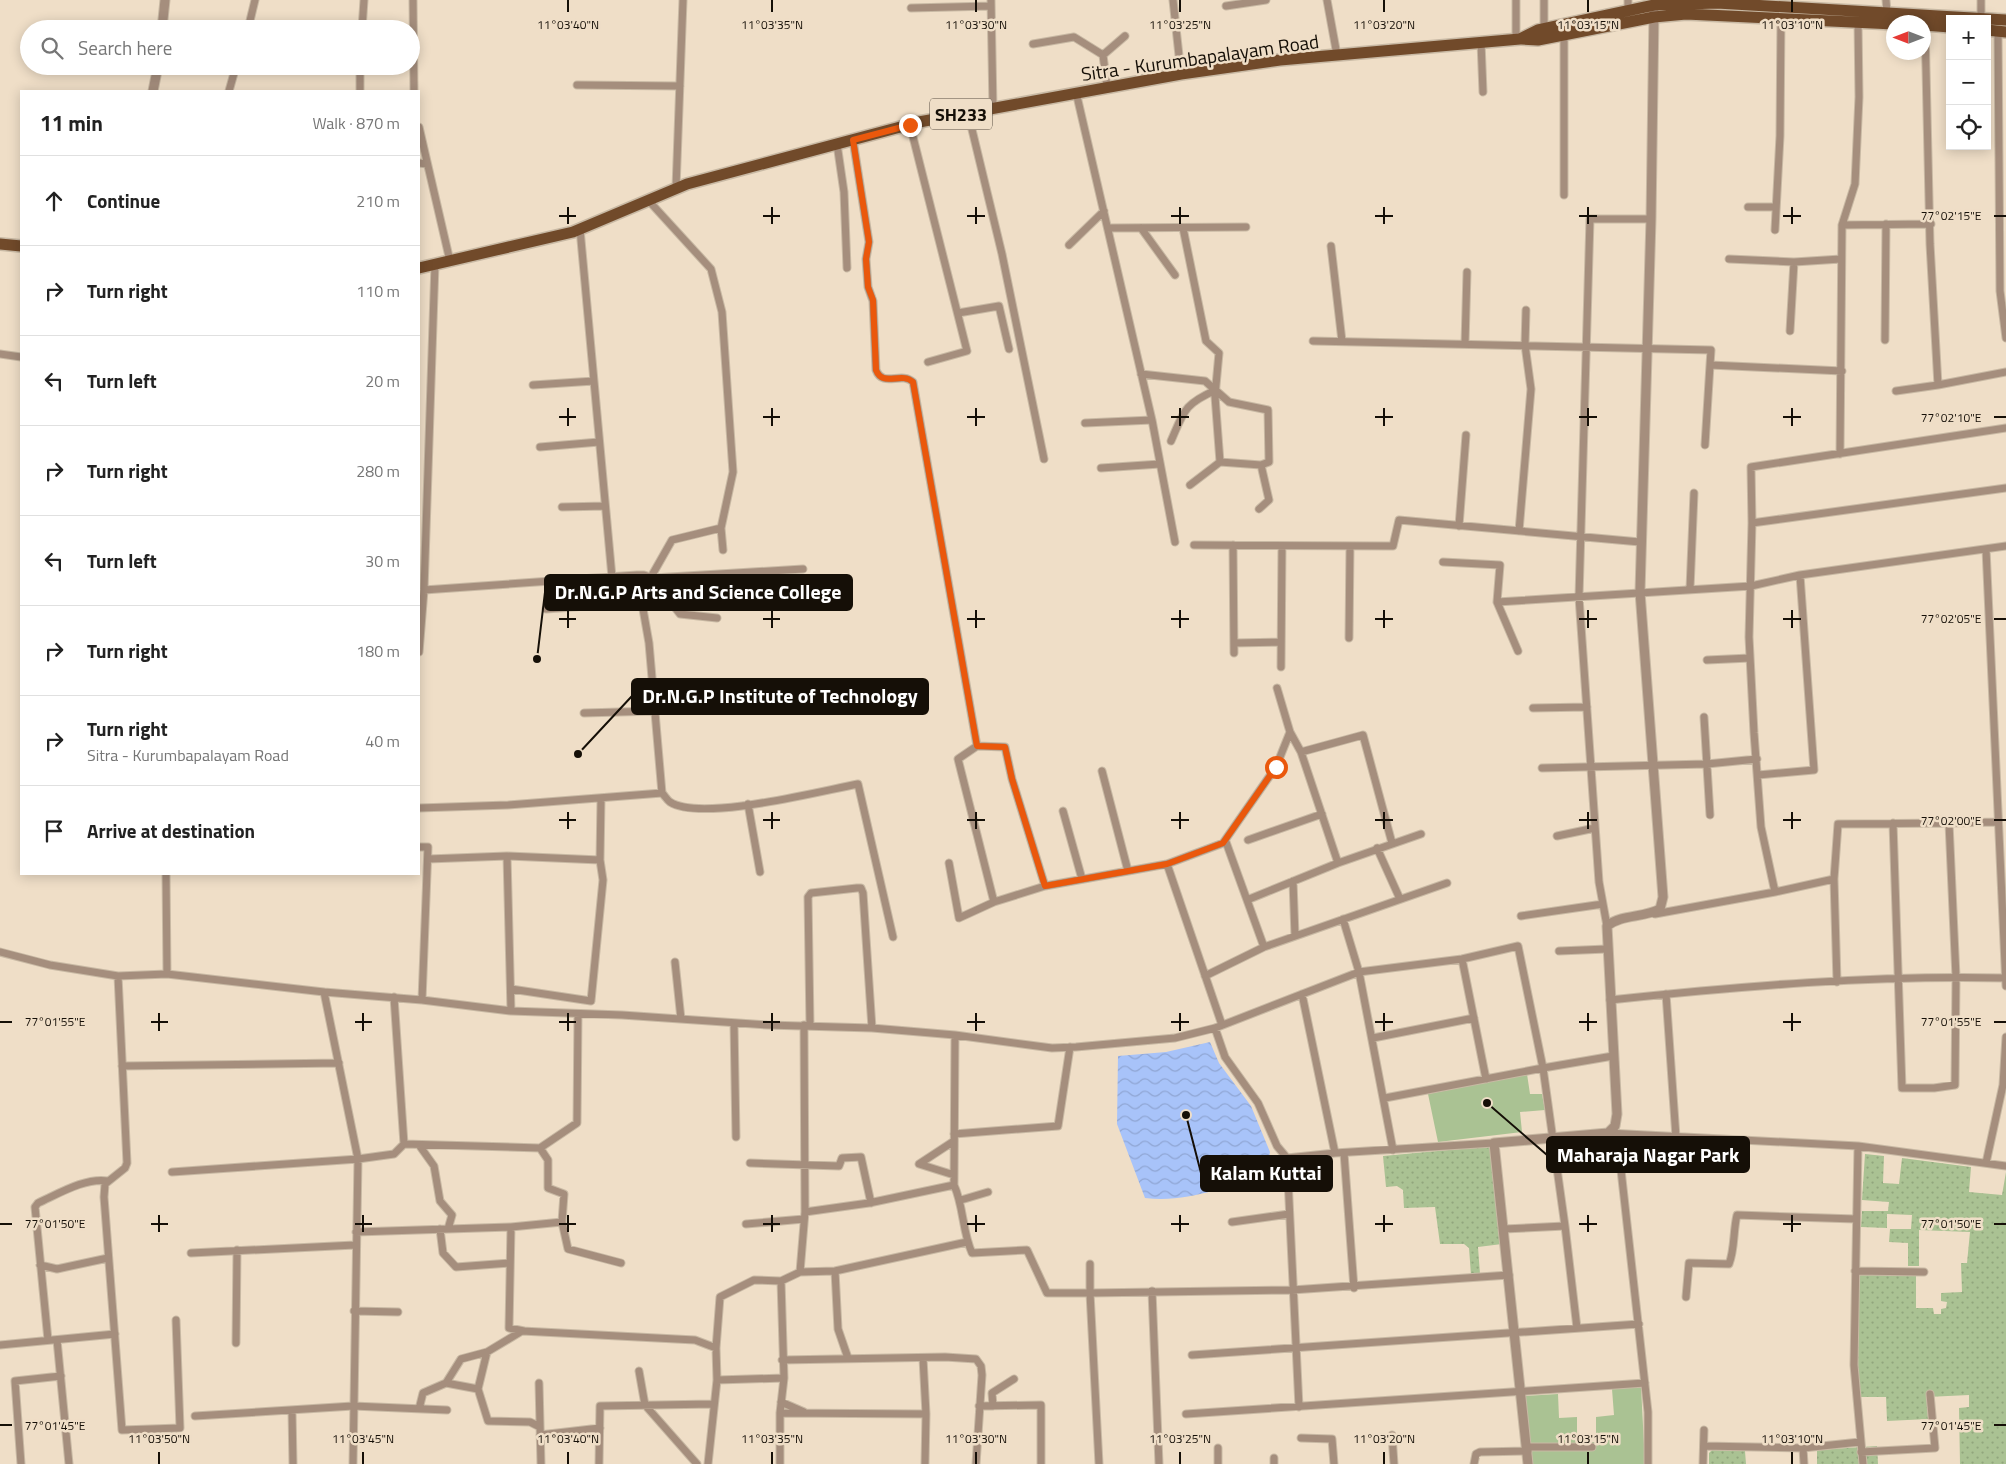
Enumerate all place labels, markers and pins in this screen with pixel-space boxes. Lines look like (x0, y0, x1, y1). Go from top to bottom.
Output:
callout: Dr.N.G.P Arts and Science College (545, 575, 852, 610)
callout: Dr.N.G.P Institute of Technology (632, 679, 928, 714)
callout: Maharaja Nagar Park (1547, 1137, 1749, 1172)
callout: Kalam Kuttai (1201, 1156, 1332, 1191)

